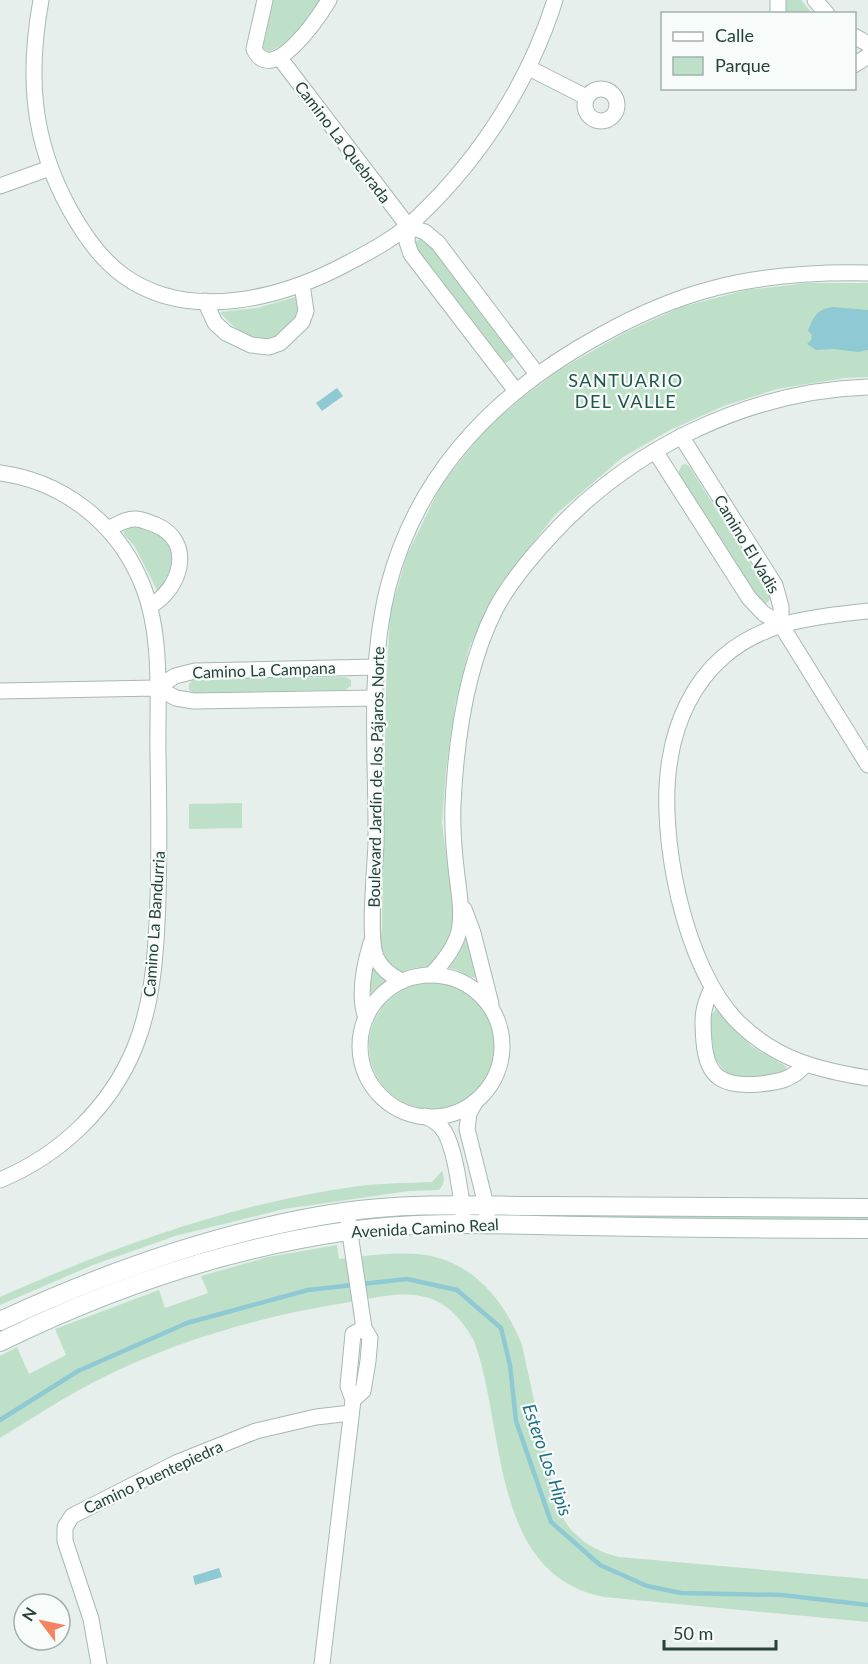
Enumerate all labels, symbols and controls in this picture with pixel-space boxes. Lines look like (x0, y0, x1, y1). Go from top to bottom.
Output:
legend (661, 12, 856, 90)
text: Calle (715, 24, 754, 46)
text: Parque (715, 54, 770, 76)
street label: Camino La Quebrada (291, 77, 395, 206)
district label: SANTUARIO DEL VALLE (568, 369, 684, 412)
street label: Camino El Vadis (711, 491, 784, 596)
street label: Boulevard Jardín de los Pájaros Norte (364, 646, 387, 908)
street label: Camino La Campana (192, 658, 336, 682)
street label: Camino La Bandurria (139, 850, 168, 998)
street label: Avenida Camino Real (351, 1214, 499, 1241)
water label: Estero Los Hipis (518, 1401, 577, 1519)
street label: Camino Puentepiedra (80, 1436, 225, 1517)
north arrow (12, 1592, 72, 1652)
text: N (18, 1604, 40, 1624)
scale bar (664, 1613, 776, 1651)
text: 50 m (673, 1622, 713, 1644)

